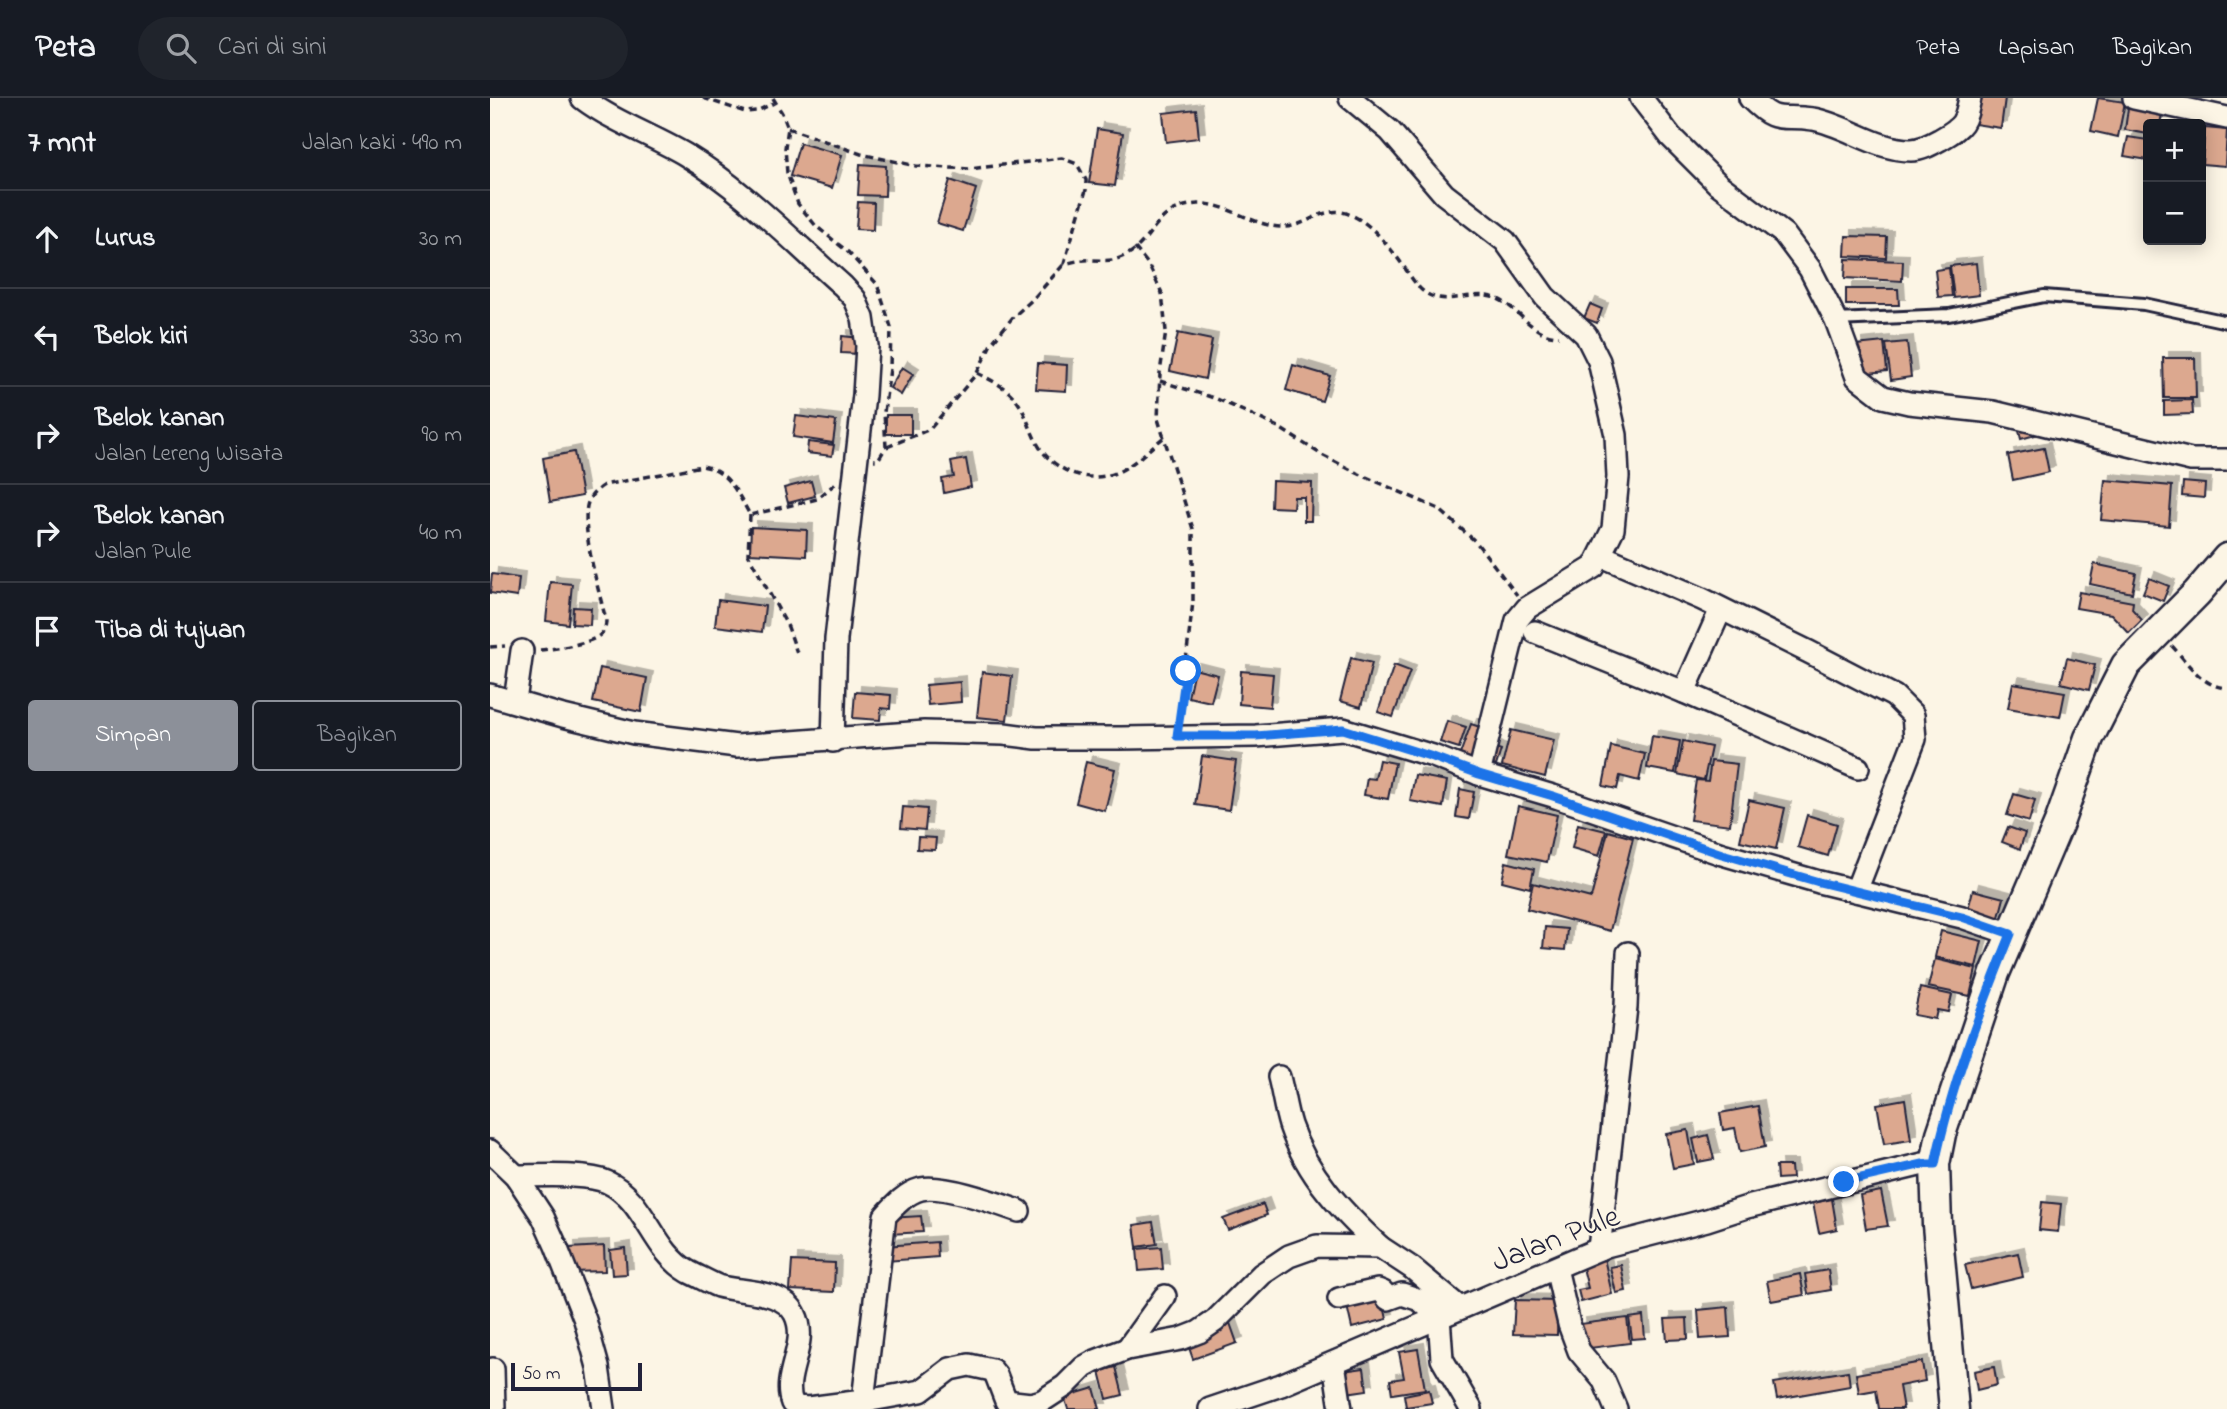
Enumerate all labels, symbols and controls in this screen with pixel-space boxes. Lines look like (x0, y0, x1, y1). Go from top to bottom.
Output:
search box (138, 17, 628, 80)
text: Peta (35, 24, 96, 72)
icon: search (162, 29, 200, 67)
text: Cari di sini (218, 29, 327, 67)
text: Peta (1916, 31, 1960, 66)
text: Lapisan (1998, 31, 2074, 66)
text: Bagikan (2112, 31, 2192, 66)
map controls (2143, 119, 2206, 245)
button: + (2143, 119, 2206, 182)
text: 7 mnt (28, 122, 96, 166)
text: Jalan kaki · 490 m (302, 127, 462, 160)
button: − (2143, 182, 2206, 245)
icon: ahead (28, 220, 66, 258)
text: Lurus (95, 220, 156, 258)
text: 30 m (419, 223, 462, 256)
icon: left (28, 318, 66, 356)
text: Belok kiri (95, 318, 188, 356)
text: 330 m (409, 321, 462, 354)
text: Belok kanan (95, 400, 224, 438)
icon: right (28, 416, 66, 454)
text: 90 m (422, 419, 462, 452)
text: Jalan Lereng Wisata (95, 438, 283, 471)
text: Belok kanan (95, 498, 224, 536)
icon: right (28, 514, 66, 552)
text: 40 m (419, 517, 462, 550)
text: Jalan Pule (95, 536, 191, 569)
icon: arrive (28, 612, 66, 650)
text: Tiba di tujuan (95, 612, 245, 650)
route start (1170, 655, 1201, 686)
button: Simpan (28, 700, 238, 771)
button: Bagikan (252, 700, 462, 771)
route end (1828, 1166, 1859, 1197)
street label: Jalan Pule (1485, 1194, 1628, 1286)
scale bar (511, 1360, 642, 1392)
text: 50 m (522, 1361, 561, 1388)

